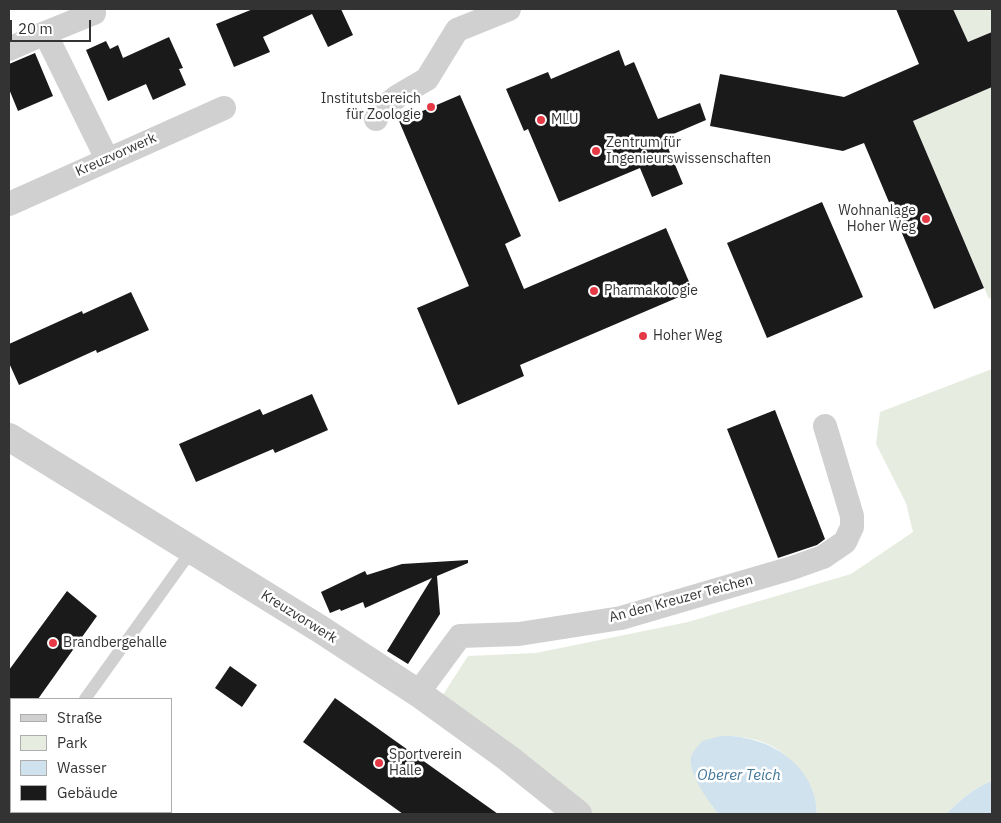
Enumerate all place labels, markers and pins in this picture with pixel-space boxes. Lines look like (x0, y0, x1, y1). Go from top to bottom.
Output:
place label: Institutsbereich für Zoologie (321, 91, 421, 124)
marker: Institutsbereich für Zoologie (425, 101, 437, 113)
place label: MLU (551, 112, 578, 128)
marker: MLU (535, 114, 547, 126)
place label: Zentrum für Ingenieurswissenschaften (606, 135, 771, 168)
marker: Zentrum für Ingenieurswissenschaften (590, 145, 602, 157)
place label: Wohnanlage Hoher Weg (838, 203, 916, 236)
marker: Wohnanlage Hoher Weg (920, 213, 932, 225)
place label: Pharmakologie (604, 283, 698, 299)
marker: Pharmakologie (588, 285, 600, 297)
place label: Hoher Weg (653, 328, 722, 344)
marker: Hoher Weg (637, 330, 649, 342)
place label: Brandbergehalle (63, 635, 167, 651)
marker: Brandbergehalle (47, 637, 59, 649)
place label: Sportverein Halle (389, 747, 462, 780)
marker: Sportverein Halle (373, 757, 385, 769)

